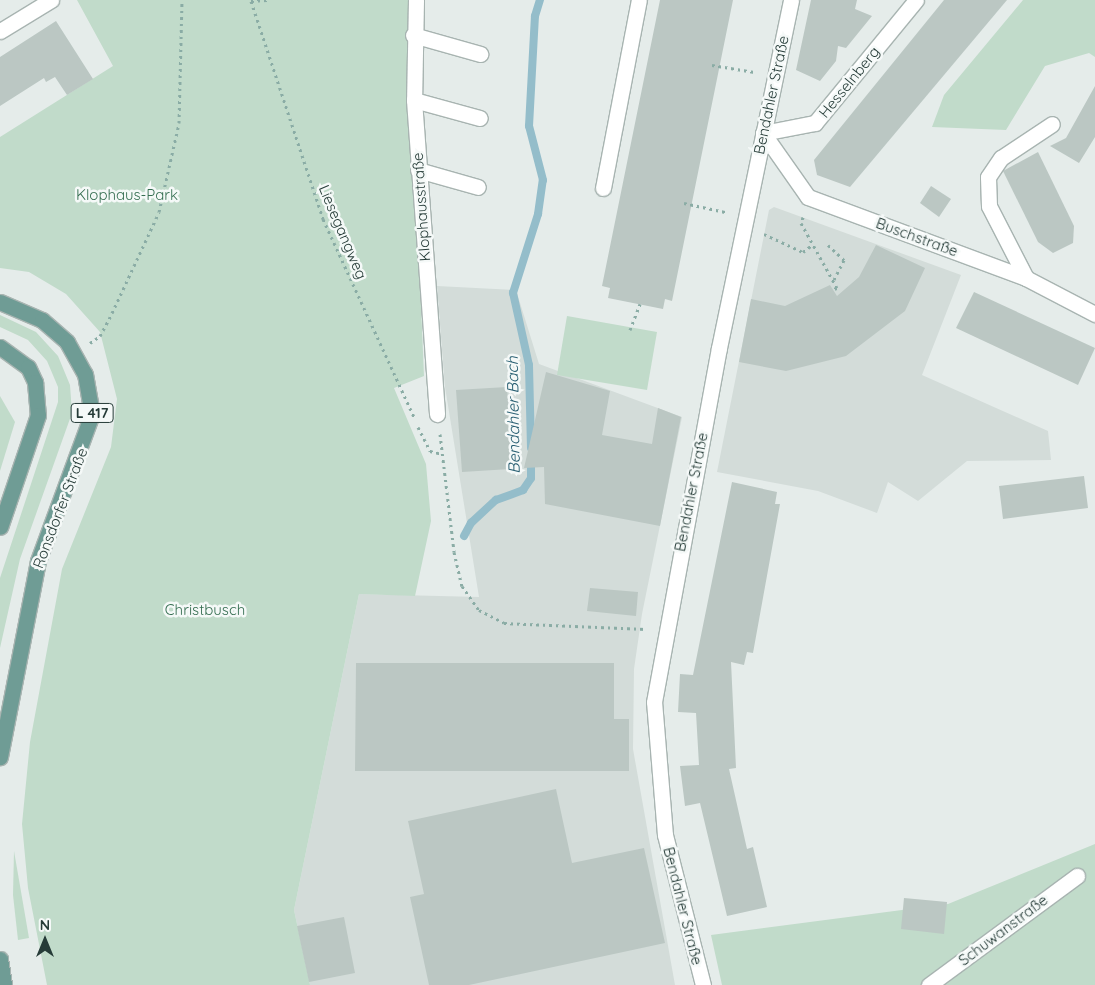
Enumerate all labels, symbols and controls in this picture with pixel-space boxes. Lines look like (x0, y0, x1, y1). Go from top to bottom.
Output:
street label: Bendahler Straße (750, 34, 792, 156)
street label: Hesselnberg (815, 43, 883, 121)
street label: Klophausstraße (408, 152, 434, 262)
street label: Liesegangweg (315, 182, 371, 282)
park label: Klophaus-Park (76, 186, 178, 204)
street label: Buschstraße (874, 214, 960, 260)
water label: Bendahler Bach (502, 356, 524, 474)
road number: L 417 (70, 402, 114, 424)
street label: Bendahler Straße (671, 431, 711, 553)
street label: Ronsdorfer Straße (29, 445, 91, 571)
park label: Christbusch (165, 601, 245, 619)
street label: Bendahler Straße (660, 845, 706, 967)
street label: Schuwanstraße (955, 891, 1051, 969)
north arrow (20, 915, 70, 965)
text: N (40, 916, 50, 934)

